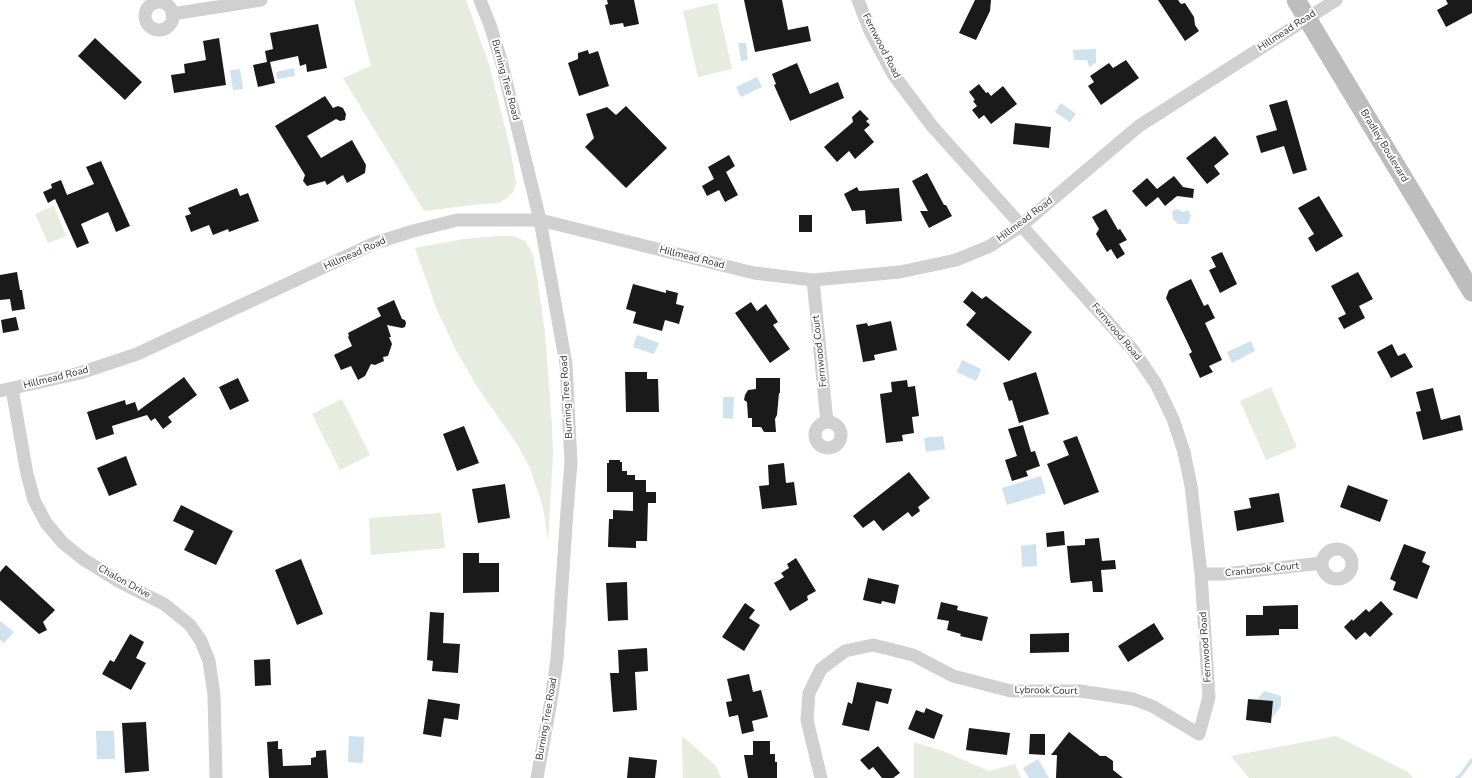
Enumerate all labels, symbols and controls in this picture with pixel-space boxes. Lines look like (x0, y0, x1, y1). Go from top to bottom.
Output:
street label: Hillmead Road (1256, 8, 1318, 54)
street label: Fernwood Road (860, 12, 902, 80)
street label: Burning Tree Road (488, 38, 522, 122)
street label: Bradley Boulevard (1357, 107, 1411, 185)
street label: Hillmead Road (995, 195, 1055, 245)
street label: Hillmead Road (322, 235, 388, 273)
street label: Hillmead Road (658, 244, 726, 272)
street label: Fernwood Road (1089, 301, 1143, 363)
street label: Fernwood Court (810, 314, 830, 388)
street label: Burning Tree Road (558, 355, 576, 439)
street label: Hillmead Road (22, 364, 90, 392)
street label: Cranbrook Court (1224, 560, 1300, 580)
street label: Chalon Drive (96, 563, 152, 601)
street label: Fernwood Road (1198, 611, 1214, 683)
street label: Burning Tree Road (534, 677, 560, 761)
street label: Lybrook Court (1014, 684, 1078, 698)

